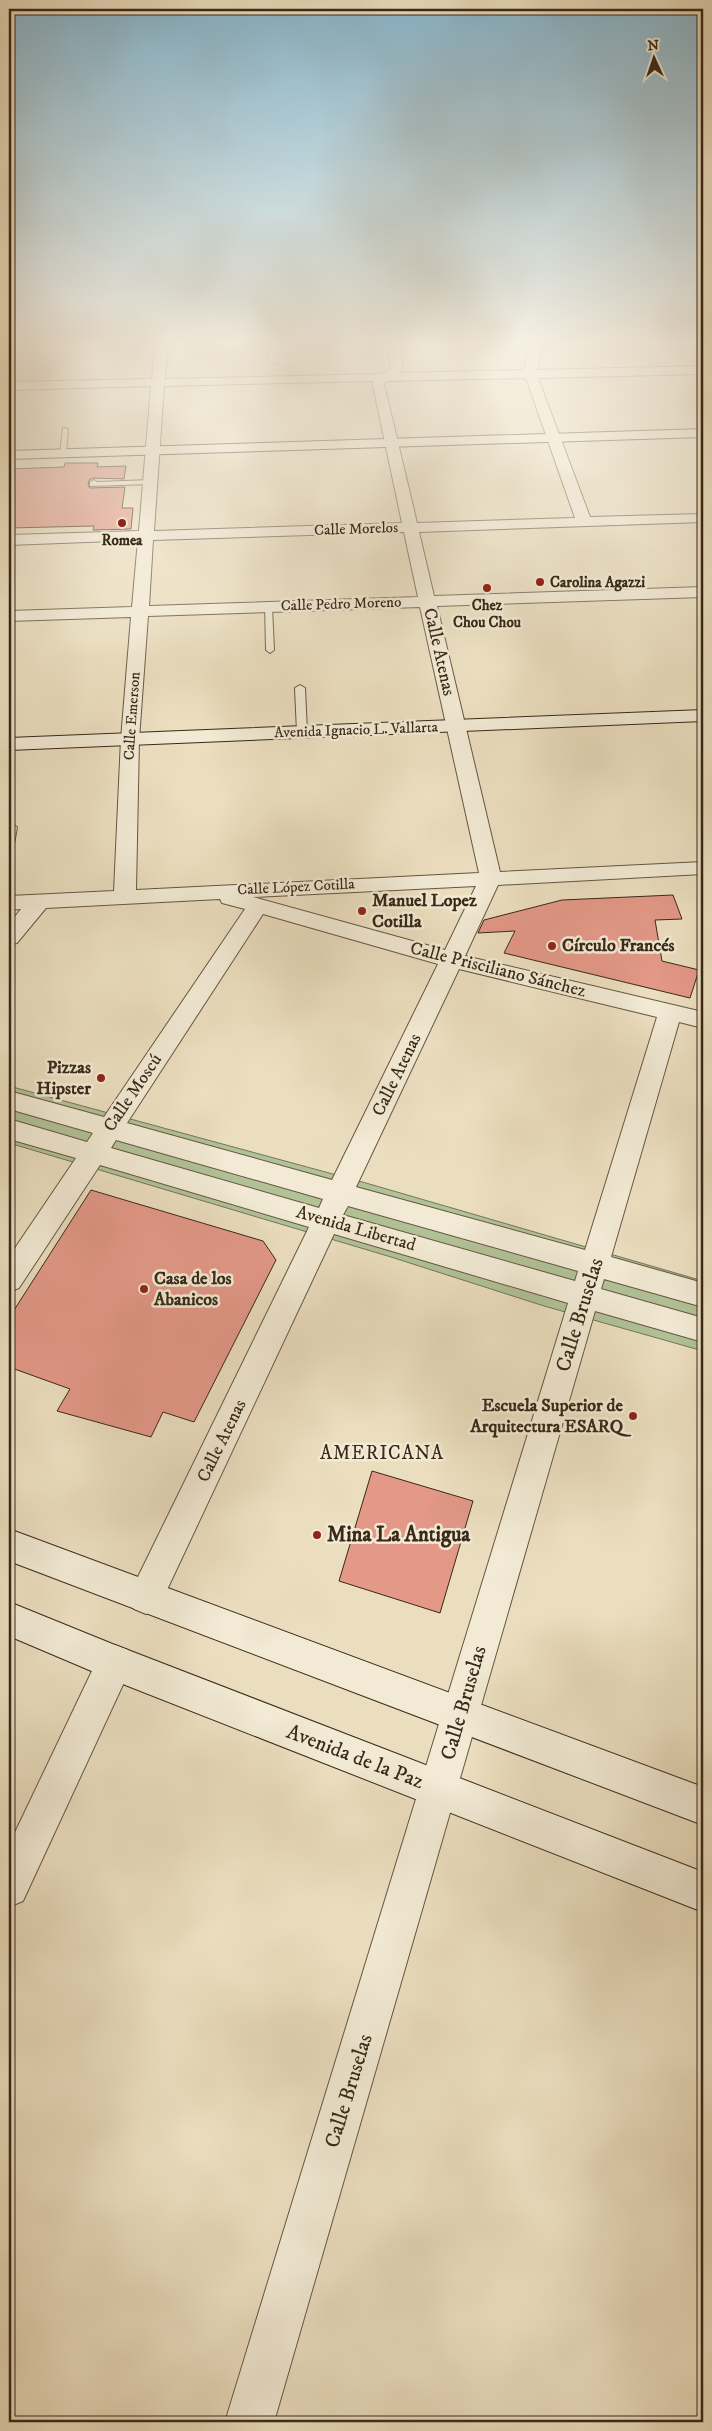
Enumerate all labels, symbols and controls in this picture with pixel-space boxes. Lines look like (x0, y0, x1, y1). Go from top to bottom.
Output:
north arrow (630, 32, 680, 82)
text: N (647, 37, 660, 55)
marker: Romea (116, 517, 128, 529)
street label: Calle Morelos (314, 518, 398, 540)
place label: Romea (101, 531, 143, 550)
place label: Carolina Agazzi (550, 573, 645, 592)
marker: Carolina Agazzi (534, 576, 546, 588)
marker: Chez Chou Chou (481, 582, 493, 594)
street label: Calle Pedro Moreno (280, 592, 402, 616)
place label: Chez Chou Chou (453, 596, 522, 632)
street label: Calle Atenas (418, 606, 460, 698)
street label: Calle Emerson (119, 671, 145, 761)
street label: Avenida Ignacio L. Vallarta (274, 718, 439, 742)
street label: Calle López Cotilla (237, 874, 356, 900)
place label: Manuel Lopez Cotilla (372, 890, 477, 933)
marker: Manuel Lopez Cotilla (356, 905, 368, 917)
place label: Círculo Francés (562, 935, 675, 957)
street label: Calle Prisciliano Sánchez (408, 938, 588, 1003)
marker: Círculo Francés (546, 940, 558, 952)
street label: Calle Atenas (368, 1030, 426, 1120)
street label: Calle Moscú (99, 1050, 167, 1136)
place label: Pizzas Hipster (36, 1057, 91, 1100)
marker: Pizzas Hipster (95, 1072, 107, 1084)
street label: Avenida Libertad (294, 1201, 418, 1257)
street label: Calle Bruselas (550, 1255, 610, 1375)
place label: Casa de los Abanicos (153, 1268, 232, 1311)
marker: Casa de los Abanicos (138, 1283, 150, 1295)
place label: Escuela Superior de Arquitectura ESARQ (469, 1395, 632, 1438)
street label: Calle Atenas (193, 1396, 251, 1486)
marker: Escuela Superior de Arquitectura ESARQ (627, 1410, 639, 1422)
district label: AMERICANA (320, 1442, 444, 1465)
place label: Mina La Antigua (327, 1522, 471, 1548)
marker: Mina La Antigua (311, 1529, 323, 1541)
street label: Calle Bruselas (435, 1643, 493, 1763)
street label: Avenida de la Paz (283, 1719, 427, 1795)
street label: Calle Bruselas (319, 2031, 379, 2151)

